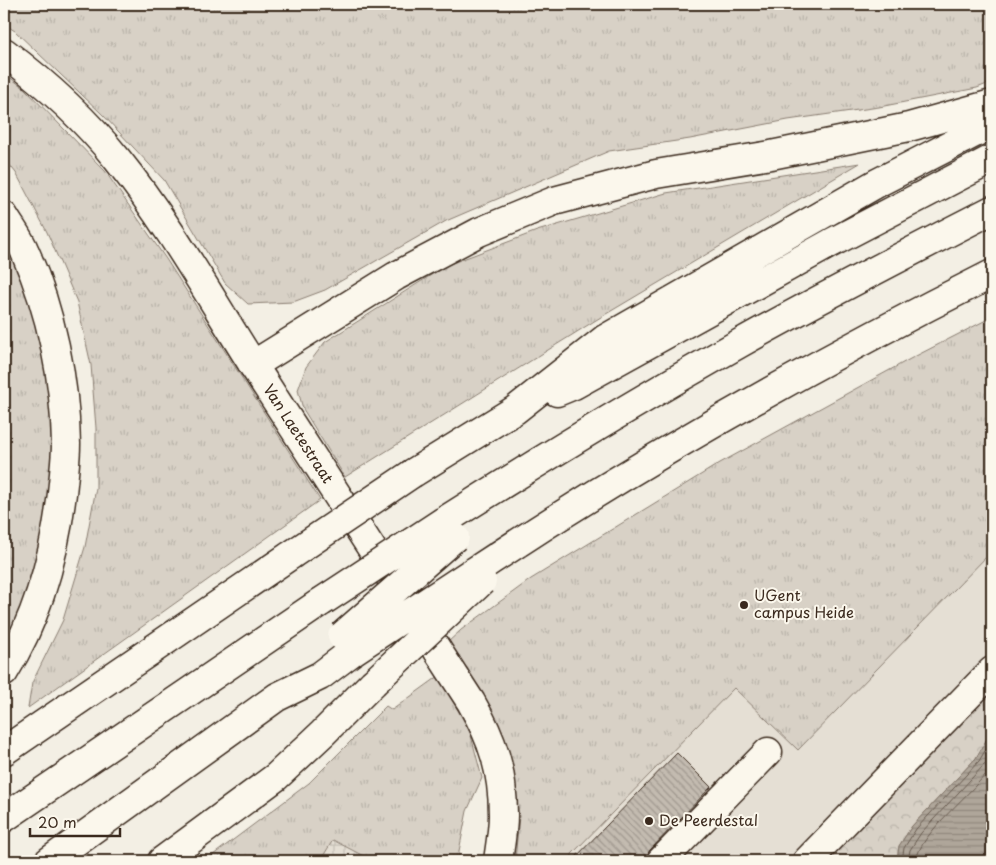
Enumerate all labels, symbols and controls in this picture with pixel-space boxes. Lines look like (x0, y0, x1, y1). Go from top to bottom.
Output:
street label: Van Laetestraat (258, 379, 340, 487)
place label: UGent campus Heide (754, 583, 854, 623)
marker: UGent campus Heide (738, 599, 750, 611)
scale bar (30, 805, 120, 837)
place label: De Peerdestal (659, 808, 758, 831)
text: 20 m (38, 810, 77, 833)
marker: De Peerdestal (643, 815, 655, 827)

